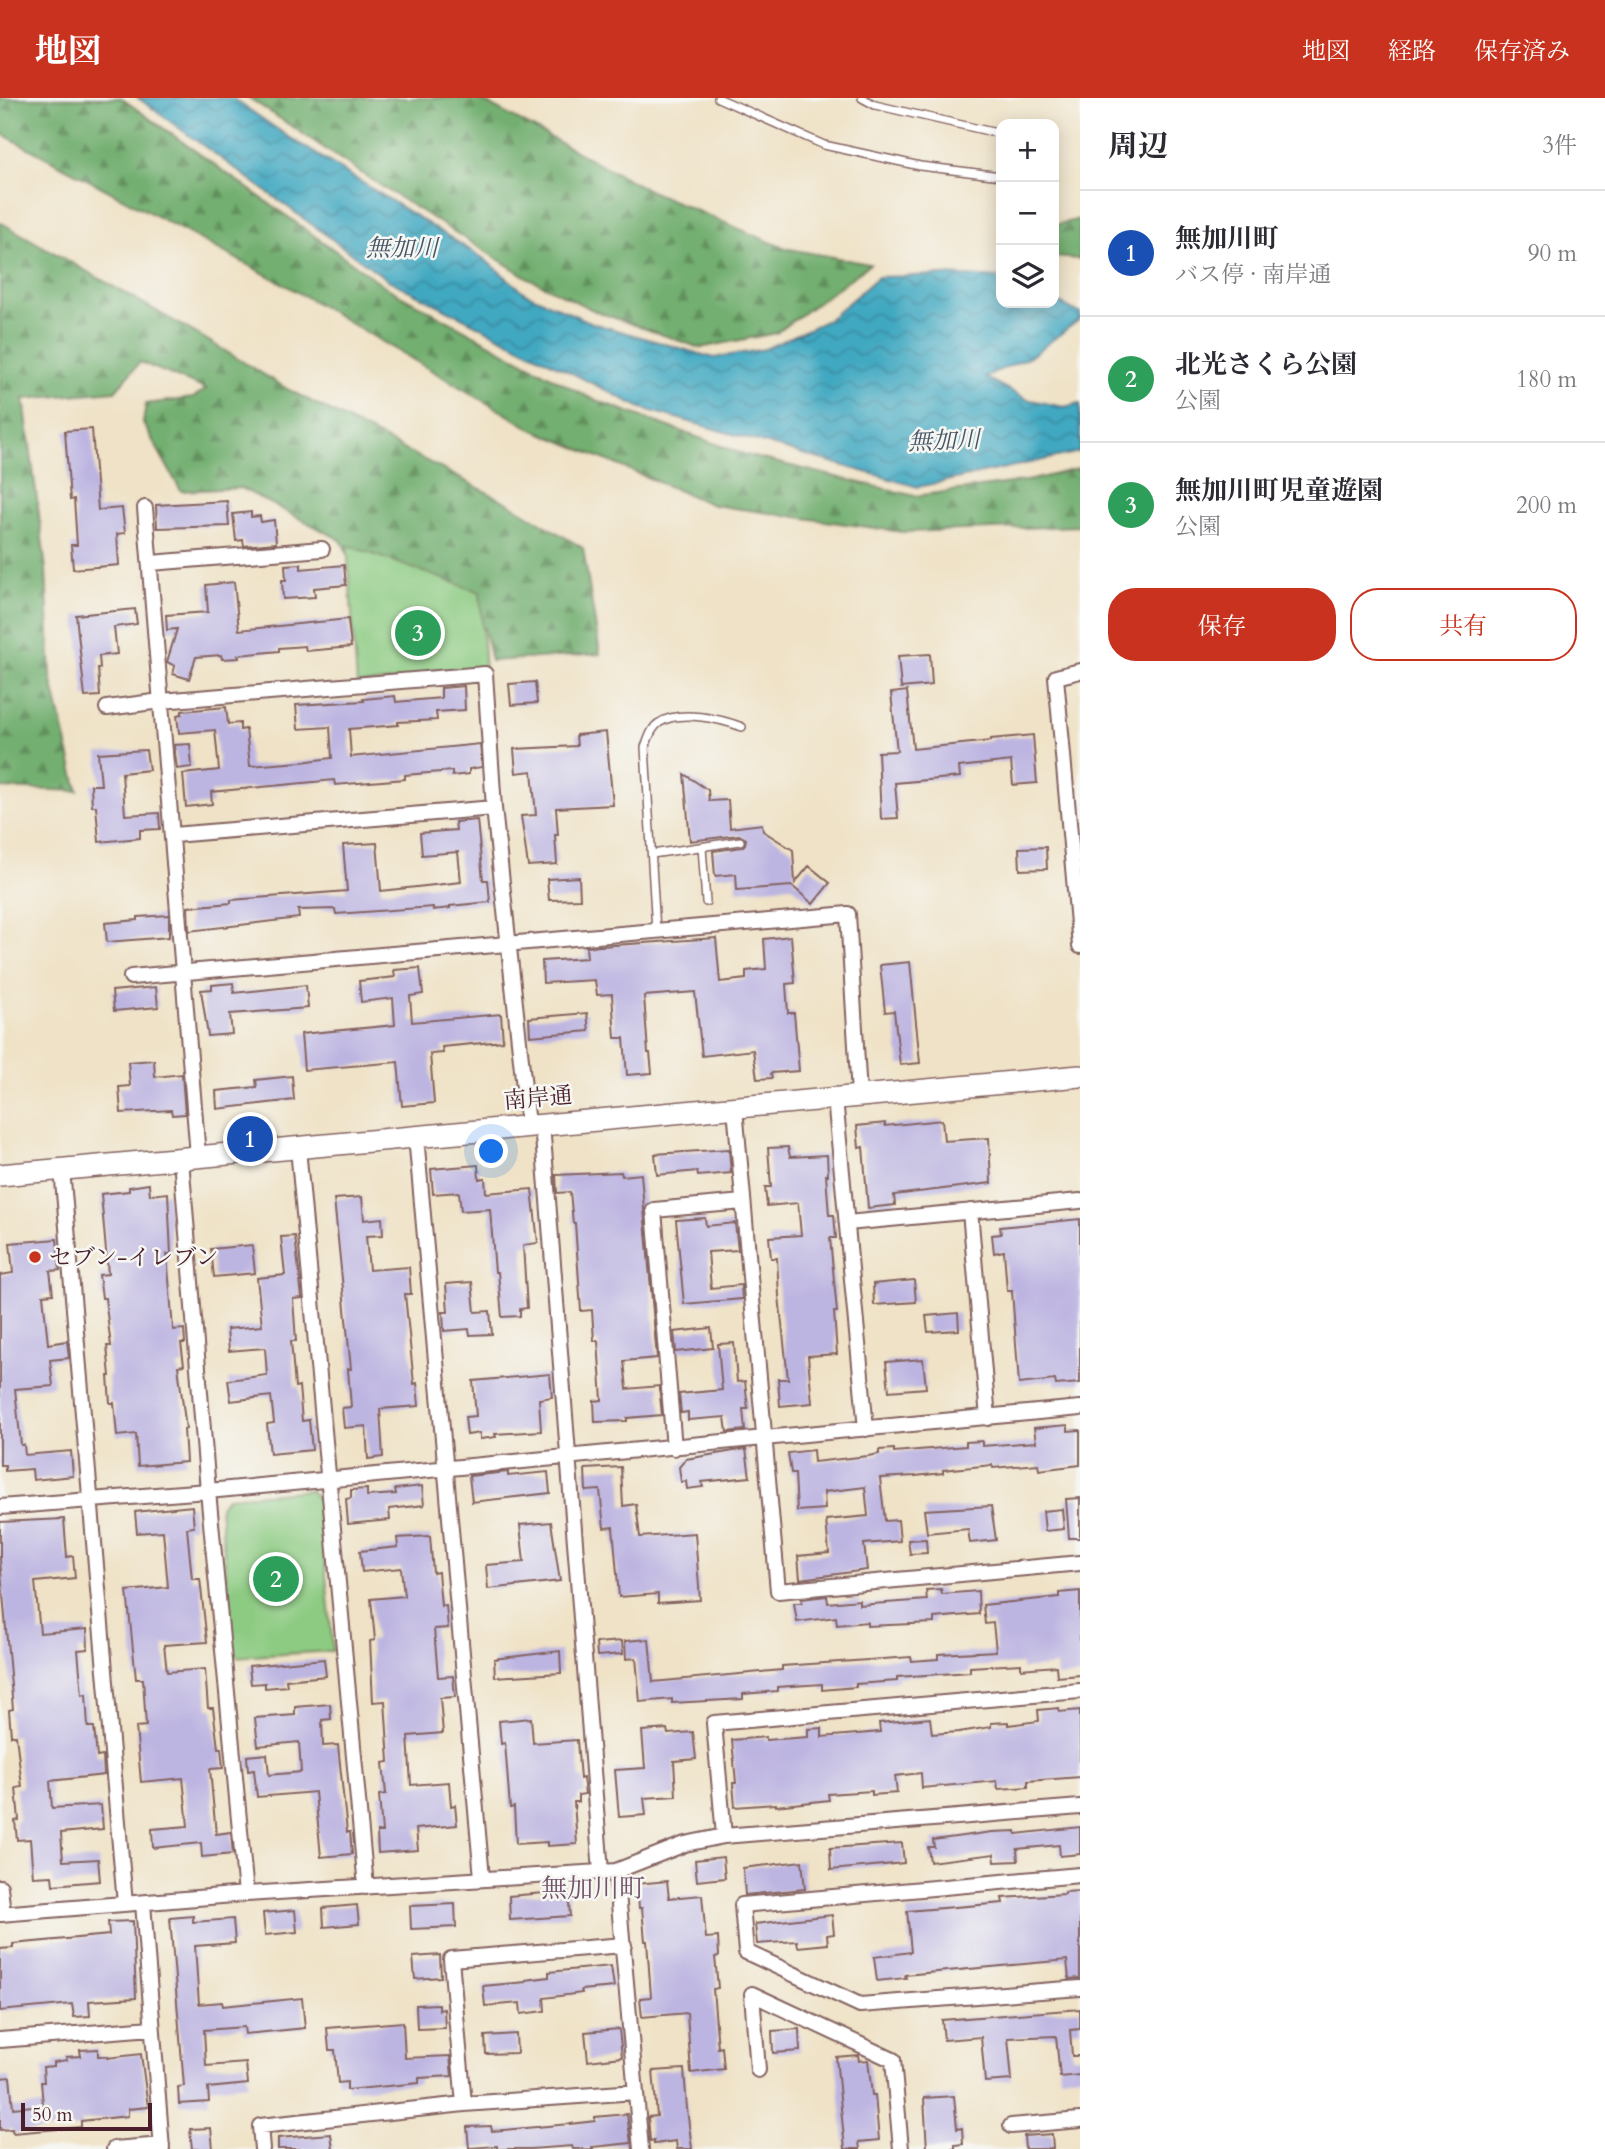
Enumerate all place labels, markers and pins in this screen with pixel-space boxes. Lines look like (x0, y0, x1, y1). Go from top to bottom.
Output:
pin: 3 (395, 607, 441, 659)
pin: 1 (227, 1113, 273, 1165)
place label: セブン-イレブン (49, 1242, 218, 1273)
marker: セブン-イレブン (27, 1249, 43, 1265)
pin: 2 (253, 1553, 299, 1605)

